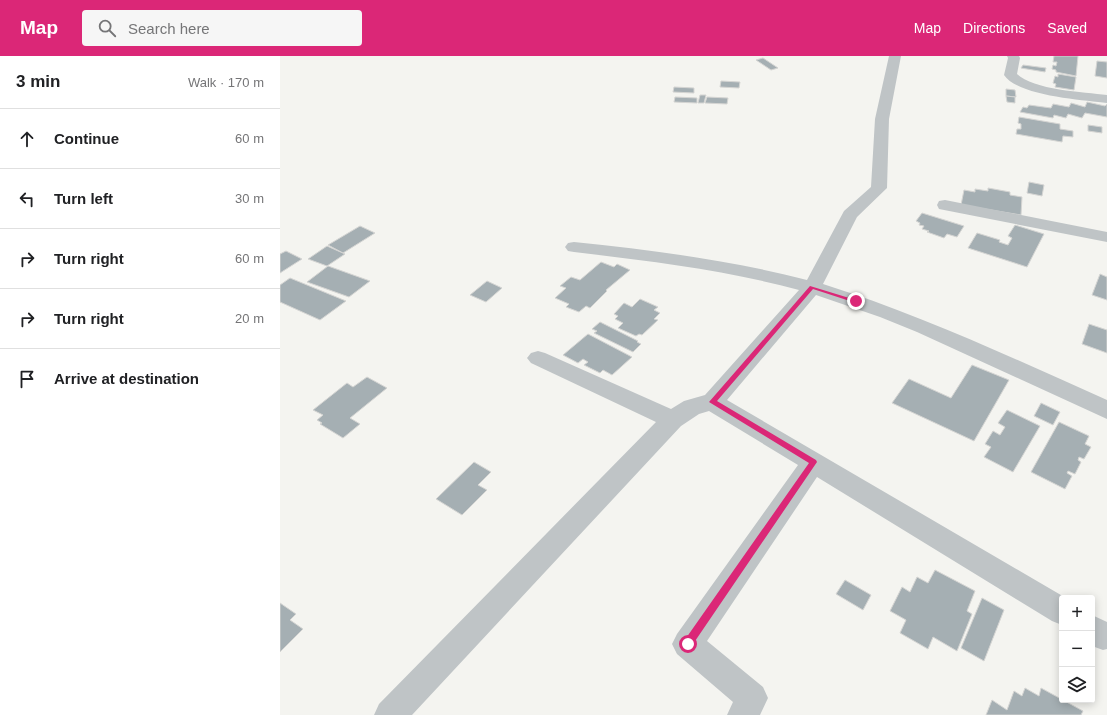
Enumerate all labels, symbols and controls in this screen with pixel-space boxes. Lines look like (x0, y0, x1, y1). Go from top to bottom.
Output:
search box (82, 10, 362, 46)
text: Map (20, 17, 58, 38)
icon: search (96, 17, 118, 39)
text: Search here (128, 20, 210, 37)
text: Map (914, 20, 941, 36)
text: Directions (963, 20, 1025, 36)
text: Saved (1047, 20, 1087, 36)
text: 3 min (16, 72, 60, 91)
text: Walk · 170 m (188, 75, 264, 90)
icon: ahead (16, 128, 38, 150)
text: Continue (54, 130, 119, 147)
text: 60 m (235, 131, 264, 146)
icon: left (16, 188, 38, 210)
text: Turn left (54, 190, 113, 207)
text: 30 m (235, 191, 264, 206)
icon: right (16, 248, 38, 270)
text: Turn right (54, 250, 124, 267)
text: 60 m (235, 251, 264, 266)
route end (847, 292, 865, 310)
icon: right (16, 308, 38, 330)
text: Turn right (54, 310, 124, 327)
text: 20 m (235, 311, 264, 326)
icon: arrive (16, 368, 38, 390)
text: Arrive at destination (54, 370, 199, 387)
map controls (1059, 595, 1095, 703)
button: + (1059, 595, 1095, 631)
button: − (1059, 631, 1095, 667)
route start (679, 635, 697, 653)
button: layers (1059, 667, 1095, 703)

